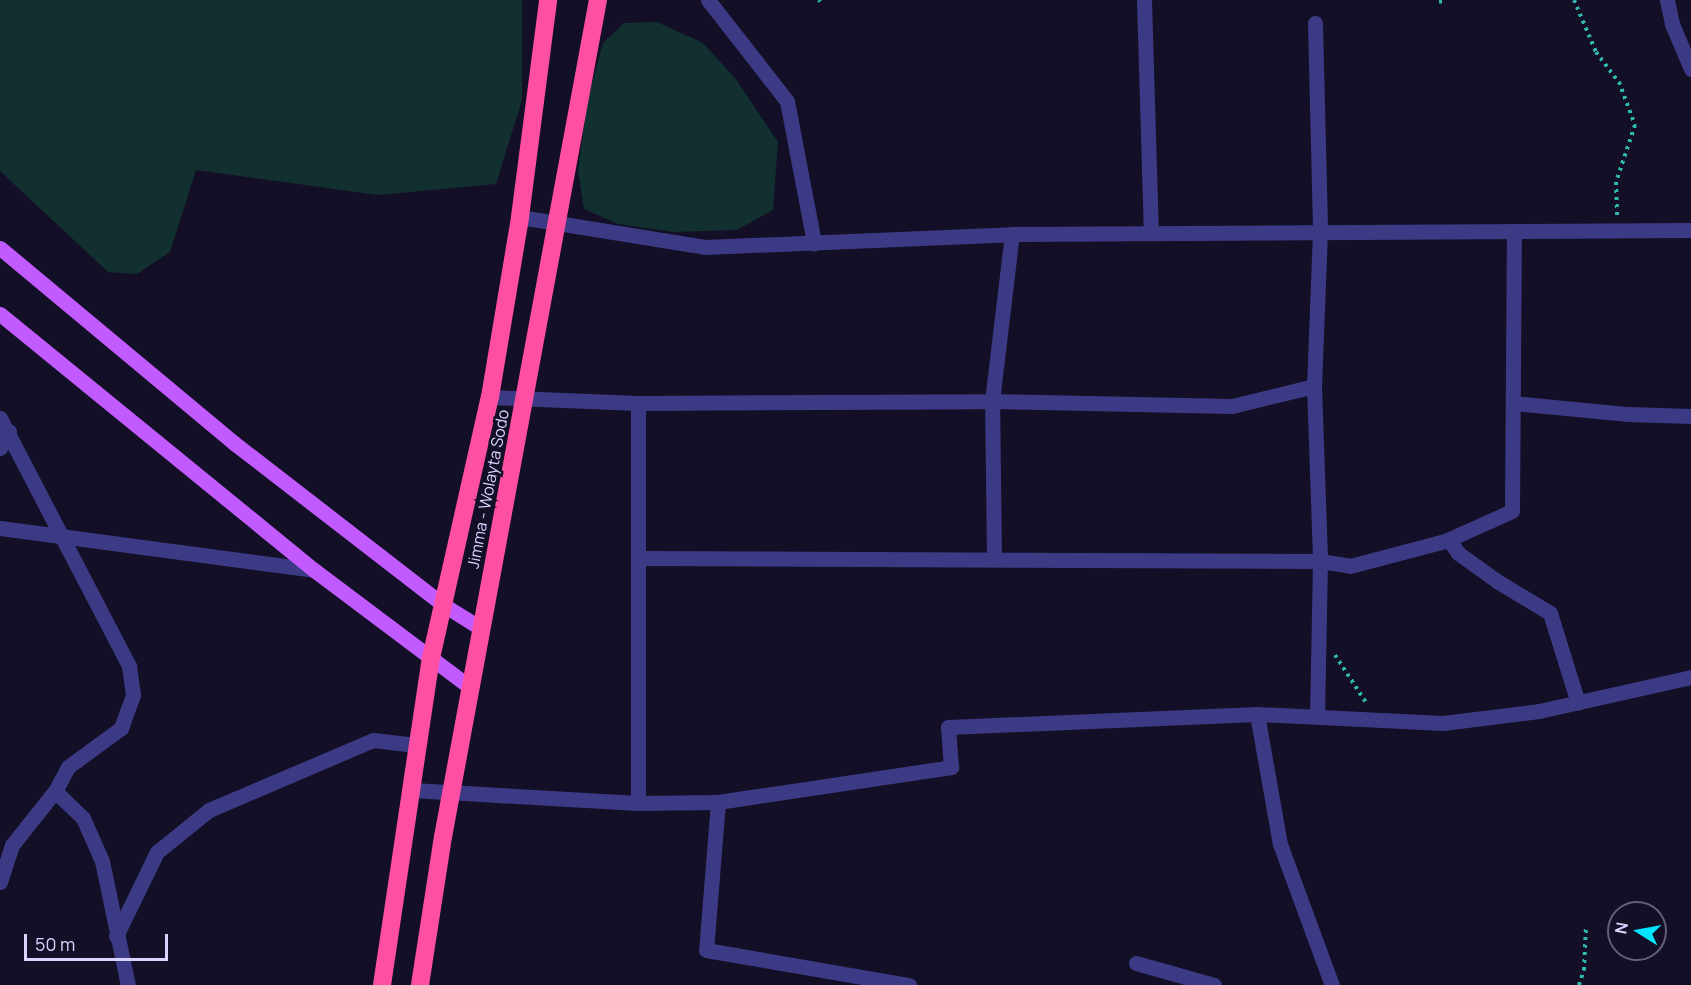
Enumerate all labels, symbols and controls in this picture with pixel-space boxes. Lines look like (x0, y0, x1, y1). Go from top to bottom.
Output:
street label: Jimma - Wolayta Sodo (463, 408, 513, 570)
north arrow (1607, 901, 1667, 961)
text: N (1609, 920, 1633, 936)
scale bar (27, 922, 171, 960)
text: 50 m (35, 932, 75, 956)

